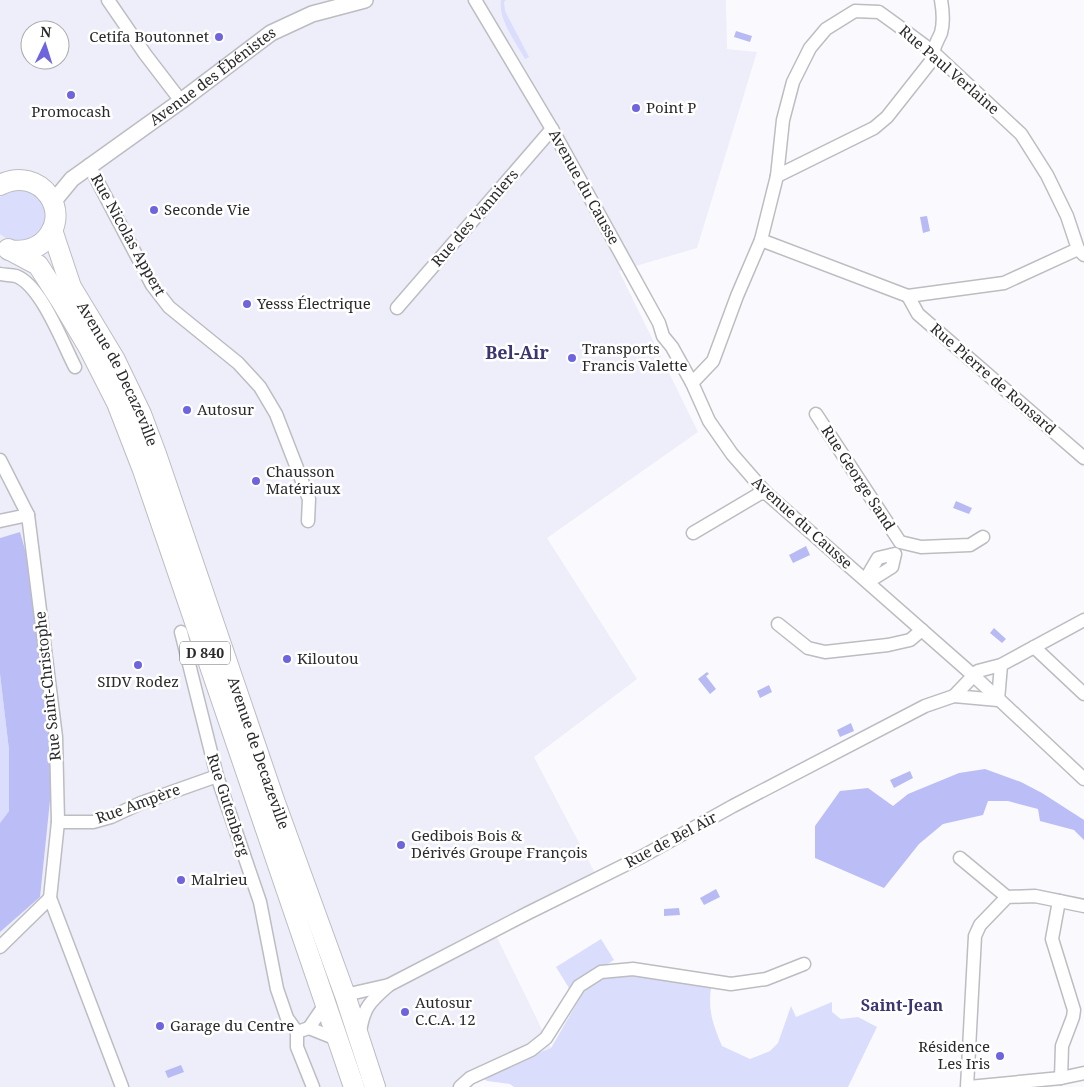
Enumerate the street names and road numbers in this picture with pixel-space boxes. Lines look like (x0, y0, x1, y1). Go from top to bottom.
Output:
street label: Rue Paul Verlaine (895, 20, 1004, 118)
street label: Avenue des Ébénistes (145, 21, 279, 130)
street label: Avenue du Causse (545, 125, 625, 248)
street label: Rue des Vanniers (426, 164, 522, 270)
street label: Rue Nicolas Appert (87, 170, 171, 299)
street label: Avenue de Decazeville (73, 298, 163, 449)
street label: Rue Pierre de Ronsard (927, 318, 1061, 438)
street label: Rue George Sand (817, 421, 900, 534)
street label: Avenue du Causse (748, 472, 857, 573)
street label: Rue Saint-Christophe (29, 610, 65, 762)
road number: D 840 (180, 641, 230, 664)
street label: Avenue de Decazeville (224, 674, 295, 832)
street label: Rue Gutenberg (203, 751, 255, 859)
street label: Rue Ampère (93, 779, 183, 828)
street label: Rue de Bel Air (621, 807, 720, 872)

